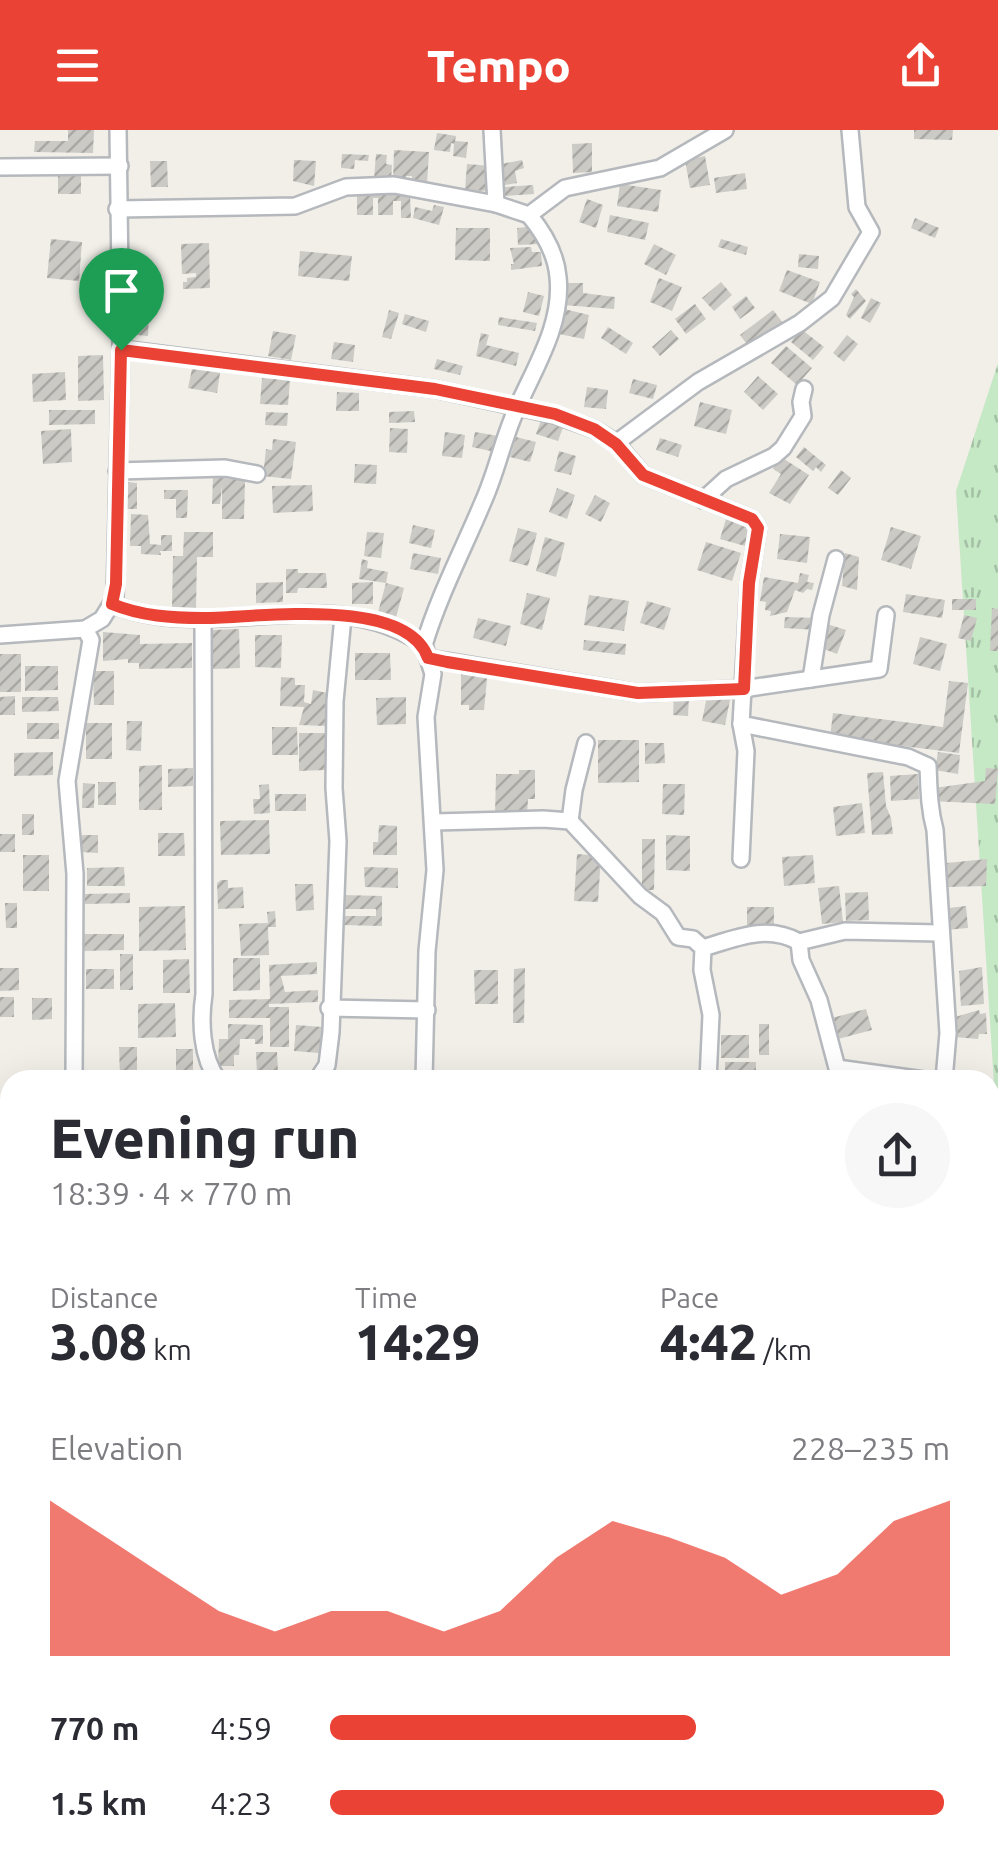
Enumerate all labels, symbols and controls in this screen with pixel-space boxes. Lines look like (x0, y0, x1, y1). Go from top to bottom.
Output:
icon: menu (50, 38, 105, 93)
icon: share (893, 38, 948, 93)
text: Tempo (427, 40, 571, 91)
pin (79, 248, 164, 351)
icon: arrive (94, 263, 149, 318)
button: share (845, 1103, 950, 1208)
text: Evening run (50, 1107, 360, 1168)
text: 18:39 · 4 × 770 m (50, 1175, 292, 1211)
text: Distance (50, 1282, 158, 1313)
text: Time (355, 1282, 418, 1313)
text: Pace (660, 1282, 719, 1313)
text: 3.08 (50, 1313, 147, 1369)
text: 14:29 (355, 1313, 480, 1369)
text: 4:42 (660, 1313, 757, 1369)
text: km (147, 1334, 192, 1365)
text: /km (757, 1334, 812, 1365)
text: Elevation (50, 1430, 183, 1466)
text: 228–235 m (791, 1430, 950, 1466)
text: 770 m (50, 1710, 139, 1746)
text: 4:59 (210, 1710, 272, 1746)
text: 1.5 km (50, 1785, 147, 1821)
text: 4:23 (210, 1785, 272, 1821)

